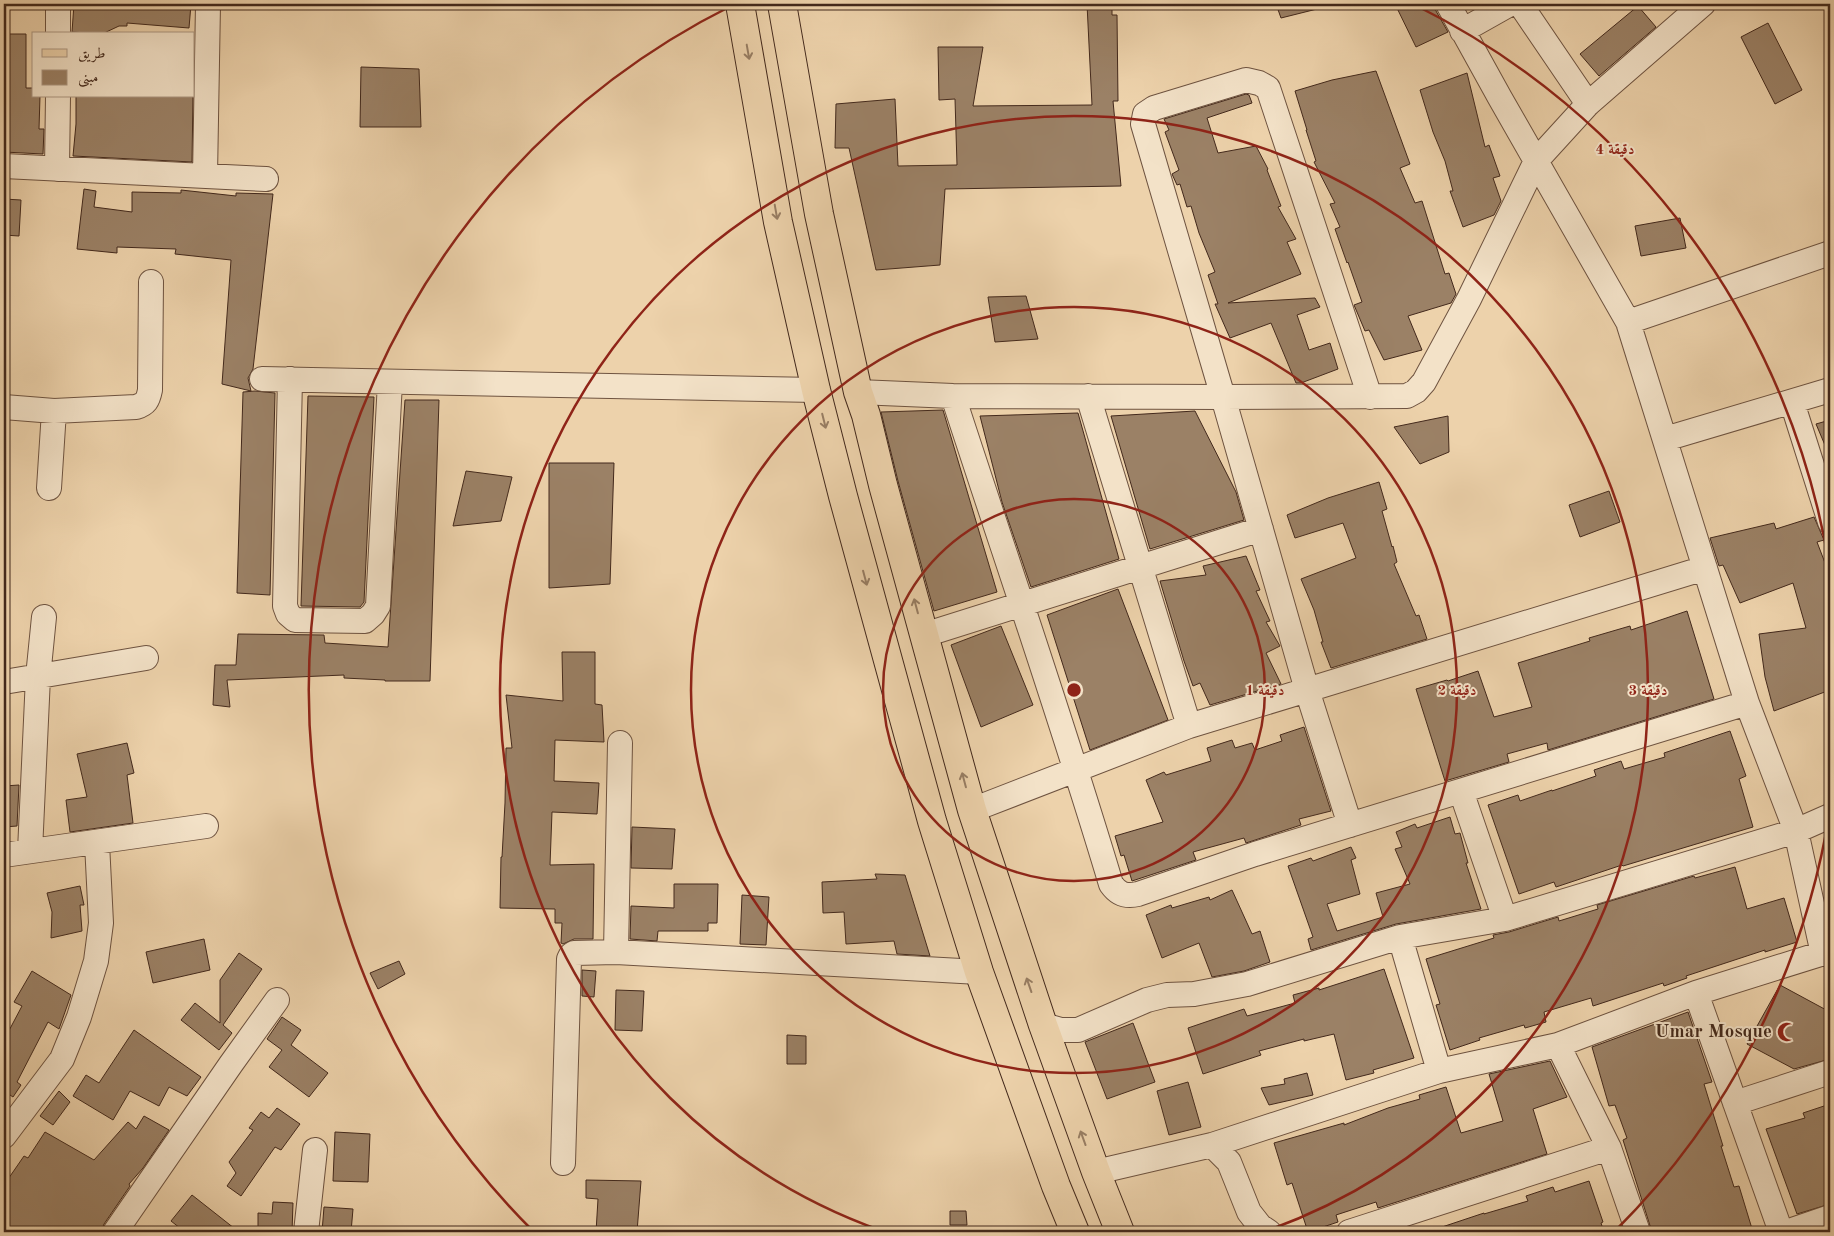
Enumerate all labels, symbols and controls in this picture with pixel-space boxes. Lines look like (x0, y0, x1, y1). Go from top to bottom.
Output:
legend (32, 32, 195, 98)
one-way arrow (743, 43, 753, 59)
text: طريق (78, 47, 105, 63)
text: مبنى (78, 71, 98, 88)
text: 4 دقيقة (1595, 143, 1635, 158)
one-way arrow (772, 203, 782, 219)
one-way arrow (820, 413, 829, 429)
one-way arrow (861, 570, 871, 586)
one-way arrow (911, 599, 921, 615)
centre of rings (1065, 681, 1083, 699)
text: 1 دقيقة (1245, 684, 1285, 699)
text: 2 دقيقة (1437, 684, 1477, 699)
text: 3 دقيقة (1628, 684, 1668, 699)
one-way arrow (959, 772, 968, 788)
one-way arrow (1024, 977, 1033, 993)
mosque icon: Umar Mosque (1776, 1021, 1798, 1043)
place label: Umar Mosque (1654, 1023, 1772, 1042)
one-way arrow (1078, 1131, 1087, 1146)

